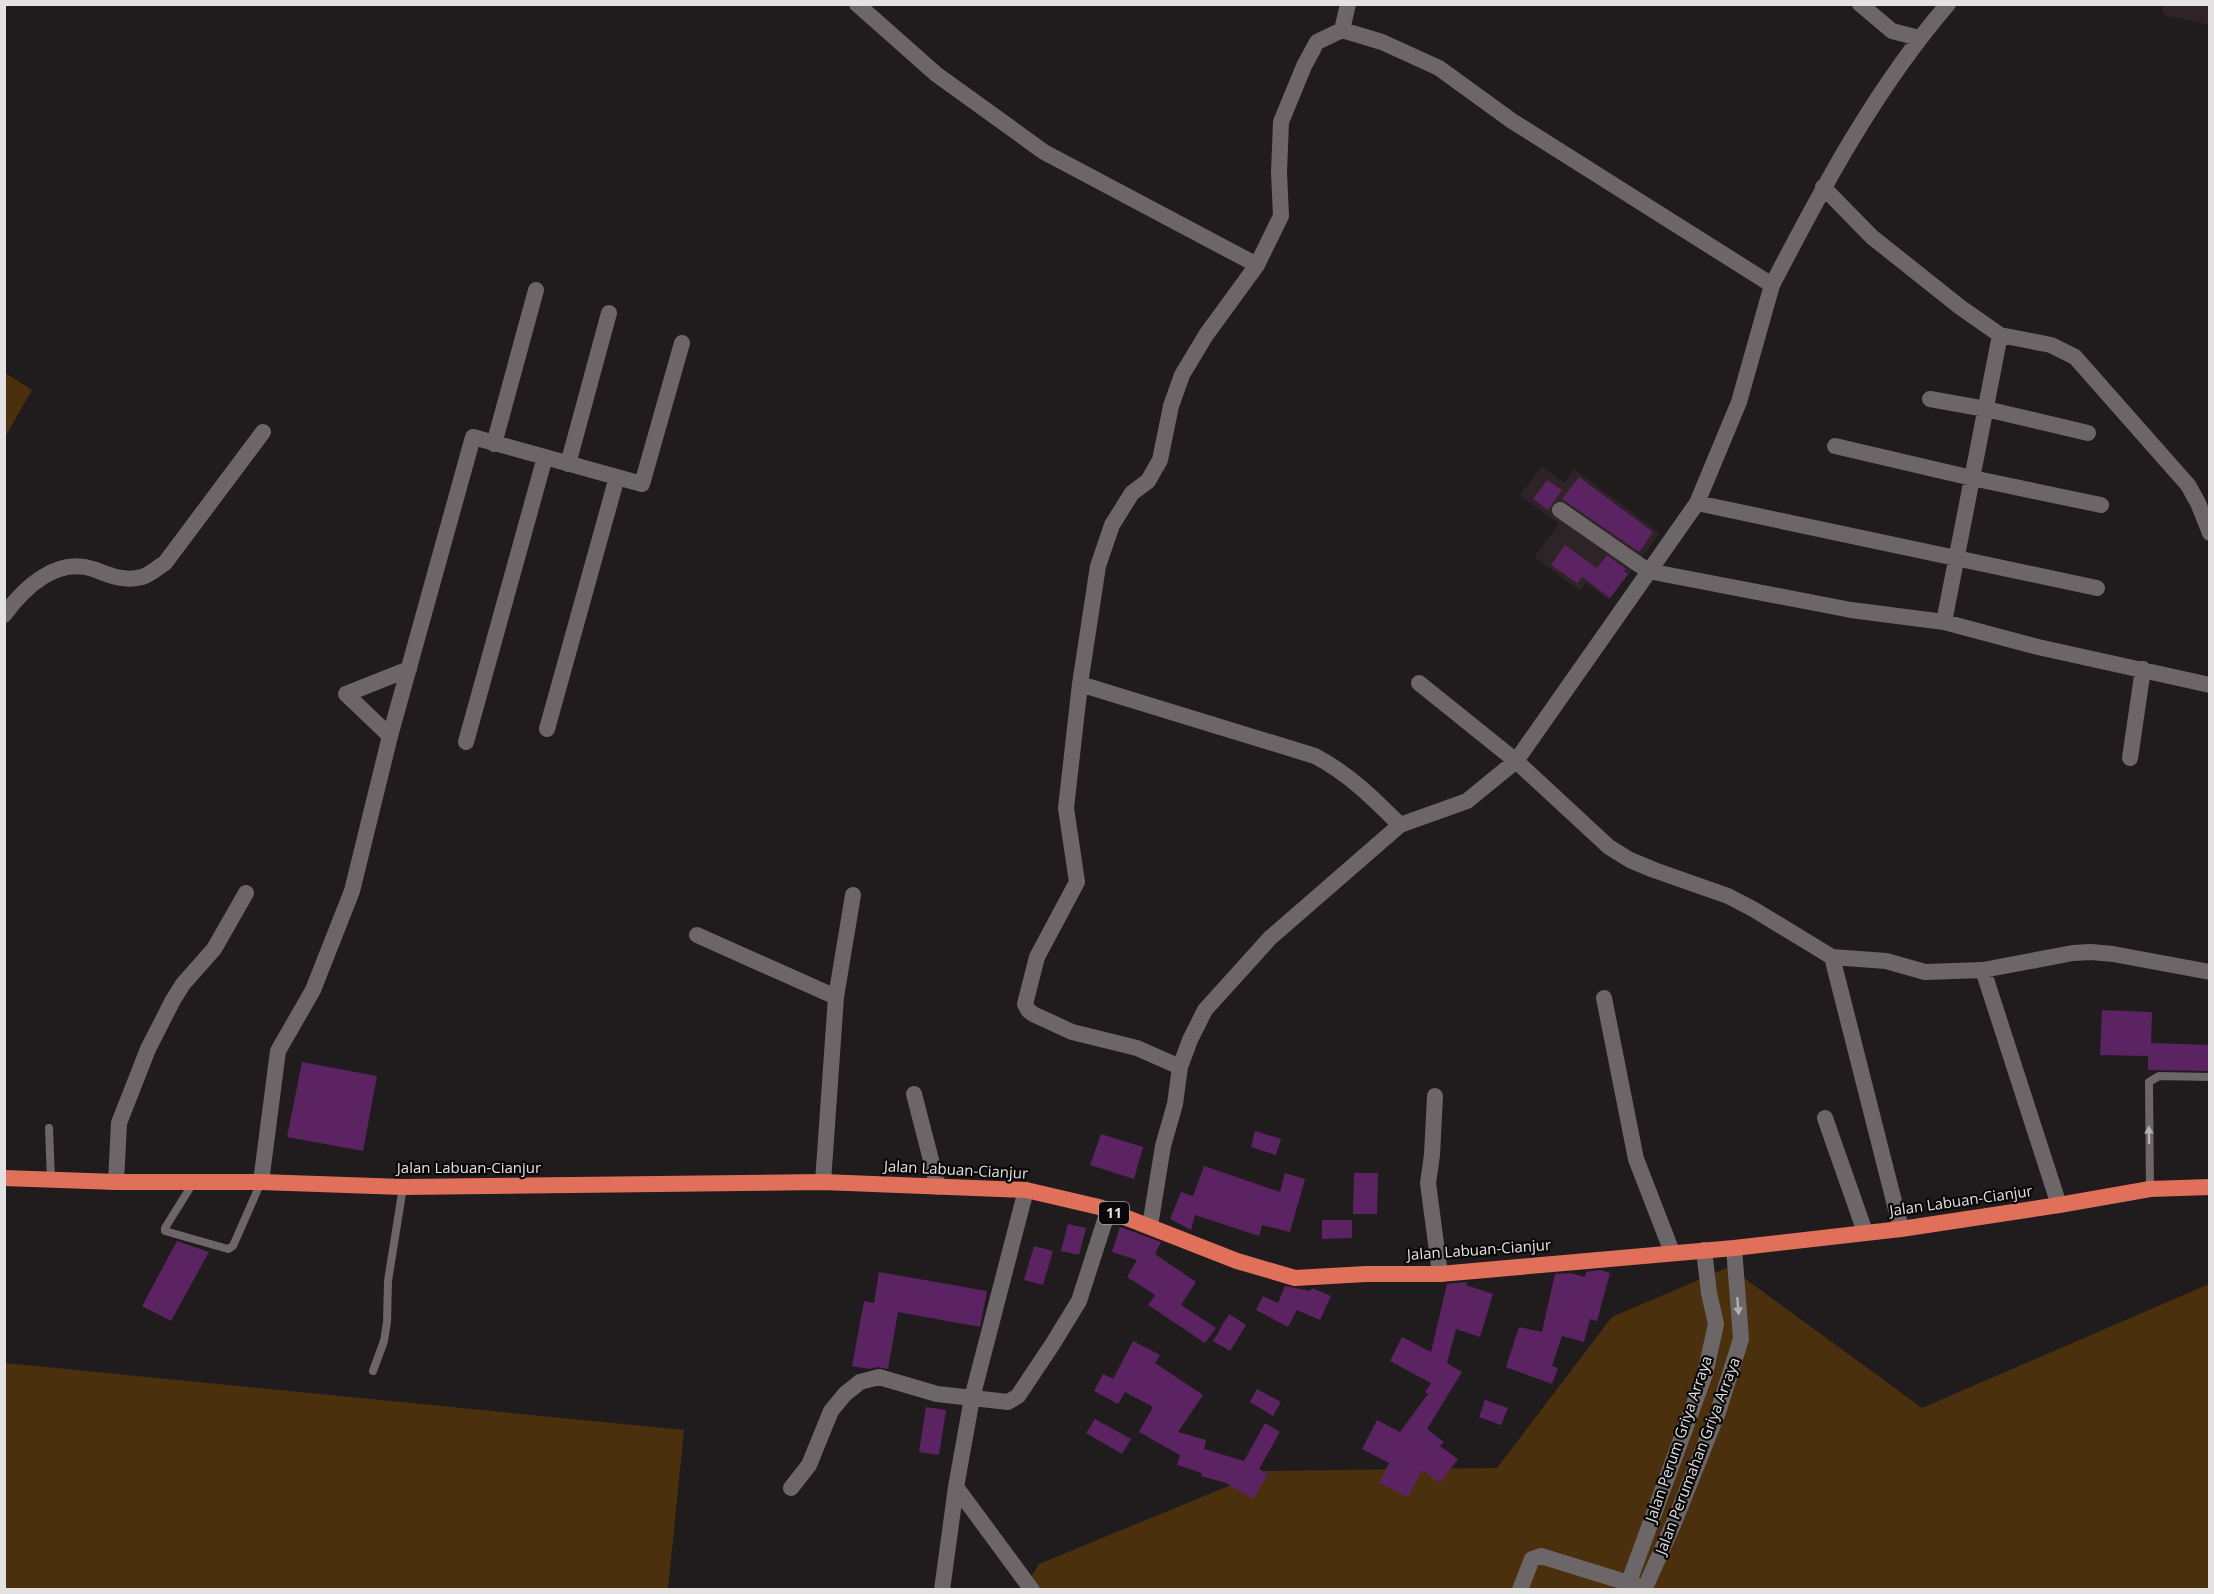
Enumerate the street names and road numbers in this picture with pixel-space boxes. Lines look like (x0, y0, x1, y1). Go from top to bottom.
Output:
street label: Jalan Labuan-Cianjur (881, 1155, 1029, 1183)
street label: Jalan Labuan-Cianjur (395, 1157, 541, 1177)
street label: Jalan Labuan-Cianjur (1886, 1180, 2034, 1220)
road number: 11 (1099, 1202, 1129, 1224)
street label: Jalan Labuan-Cianjur (1404, 1234, 1552, 1264)
street label: Jalan Perum Griya Arraya (1640, 1353, 1716, 1526)
street label: Jalan Perumahan Griya Arraya (1649, 1354, 1744, 1559)

